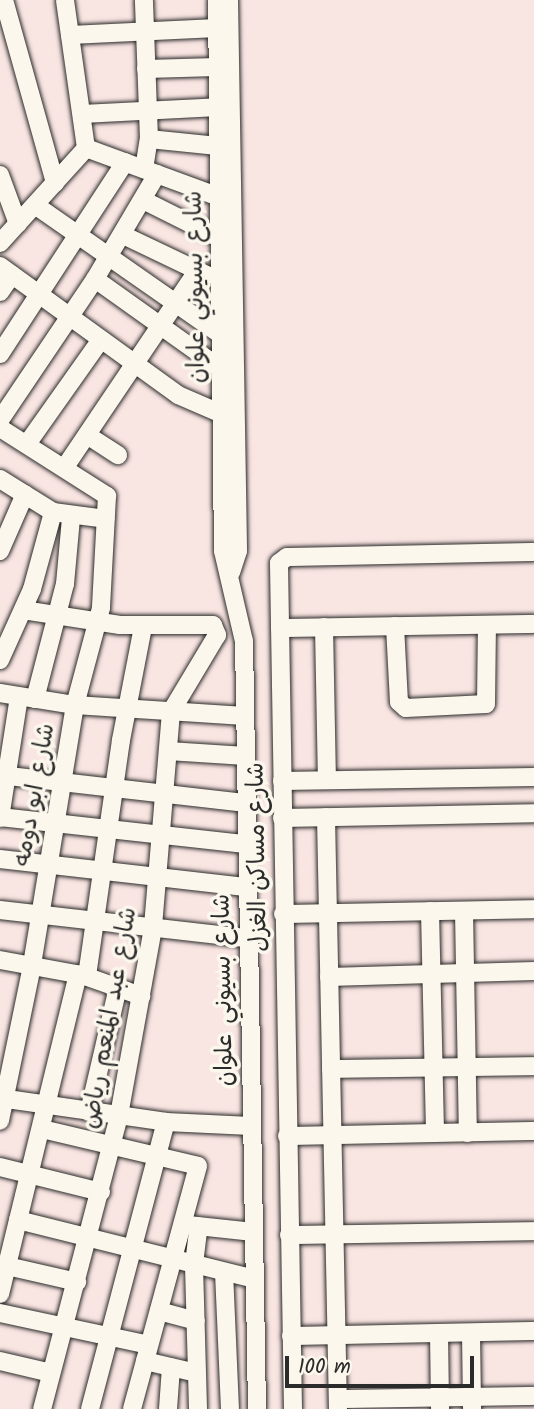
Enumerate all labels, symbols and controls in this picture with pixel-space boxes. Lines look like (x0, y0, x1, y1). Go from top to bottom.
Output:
street label: شارع بسيوني علوان (180, 190, 212, 384)
street label: شارع ابو دومه (8, 721, 62, 869)
street label: شارع مساكن الغزل (242, 762, 274, 952)
street label: شارع بسيوني علوان (208, 893, 240, 1087)
street label: شارع عبد المنعم رياض (76, 905, 144, 1131)
scale bar (289, 1342, 478, 1386)
text: 100 m (298, 1351, 351, 1384)

